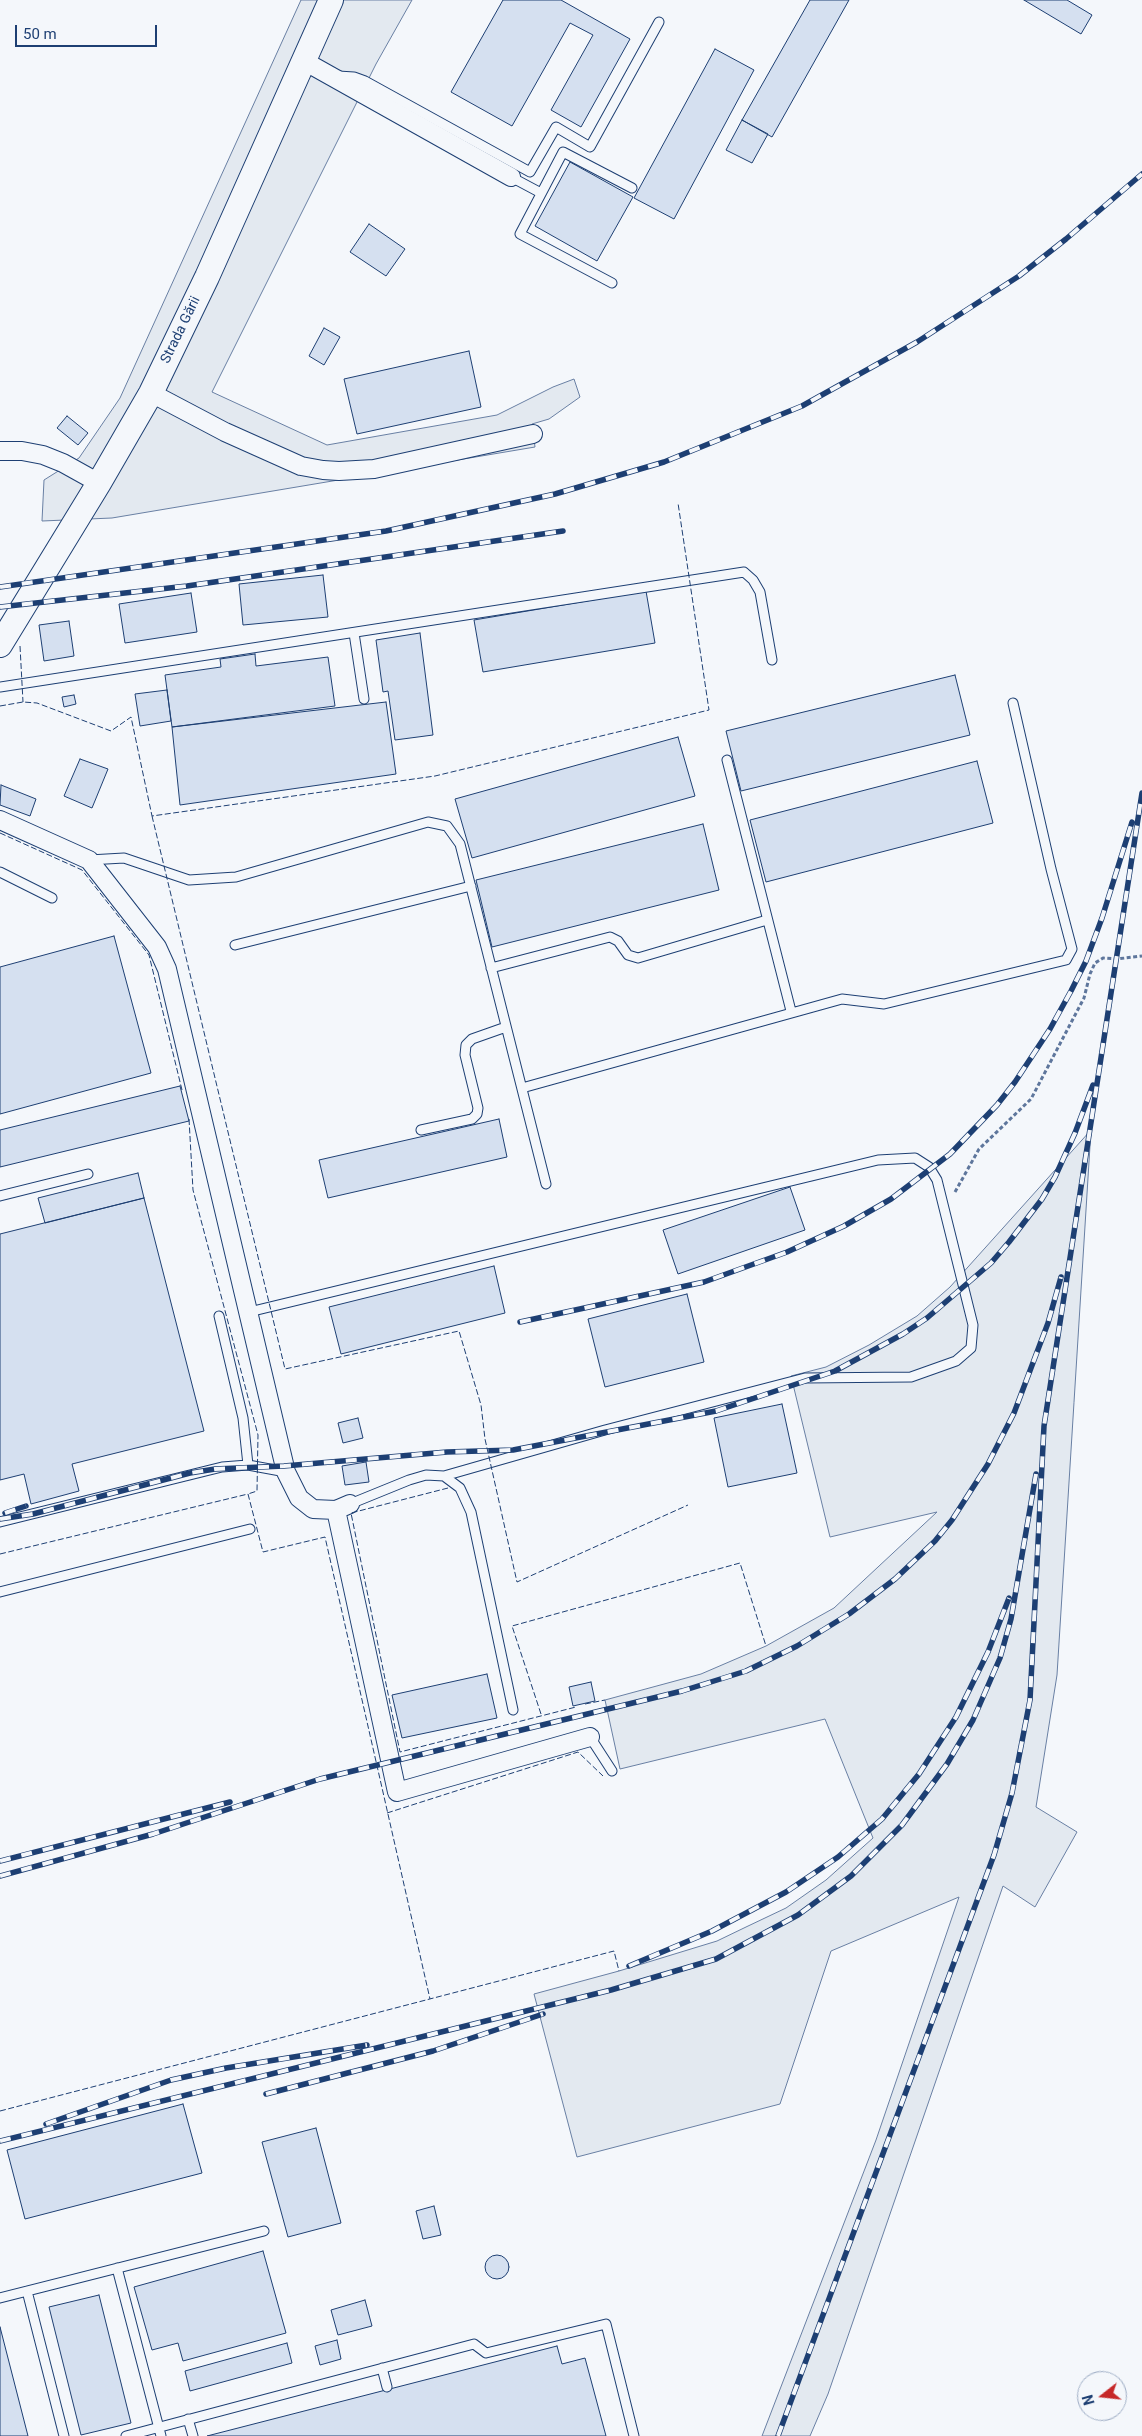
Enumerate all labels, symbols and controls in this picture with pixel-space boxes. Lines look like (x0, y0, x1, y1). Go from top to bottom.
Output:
scale bar (18, 15, 160, 47)
text: 50 m (23, 25, 57, 43)
street label: Strada Gării (158, 294, 204, 366)
north arrow (1077, 2371, 1127, 2421)
text: N (1079, 2393, 1098, 2407)

